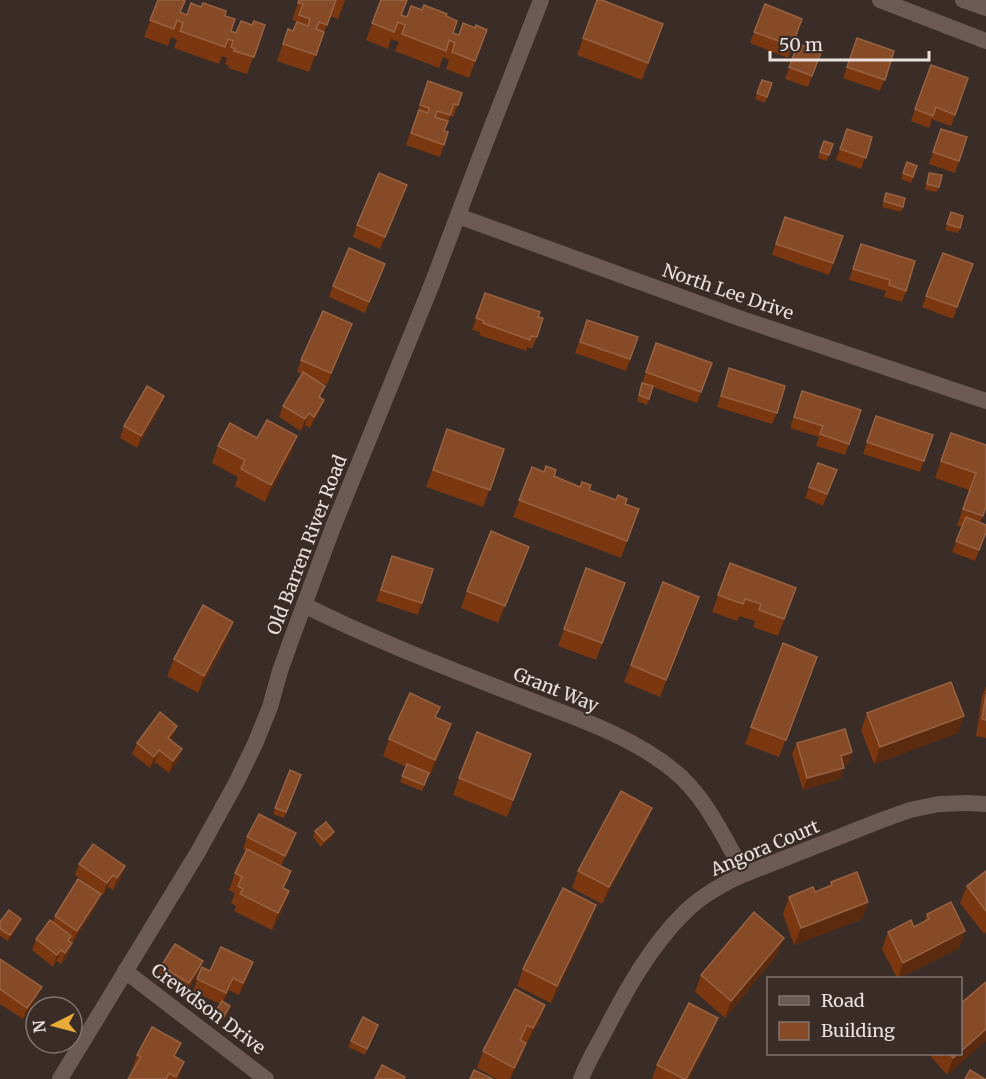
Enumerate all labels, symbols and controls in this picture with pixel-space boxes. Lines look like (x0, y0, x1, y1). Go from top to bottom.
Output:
scale bar (770, 24, 929, 62)
text: 50 m (779, 33, 823, 56)
street label: North Lee Drive (660, 258, 797, 325)
street label: Old Barren River Road (262, 452, 351, 638)
street label: Grant Way (510, 662, 603, 717)
street label: Angora Court (706, 814, 823, 881)
street label: Crewdson Drive (147, 958, 270, 1059)
legend (767, 977, 962, 1055)
text: Road (821, 989, 865, 1012)
north arrow (24, 995, 84, 1055)
text: N (28, 1019, 50, 1034)
text: Building (821, 1019, 895, 1042)

